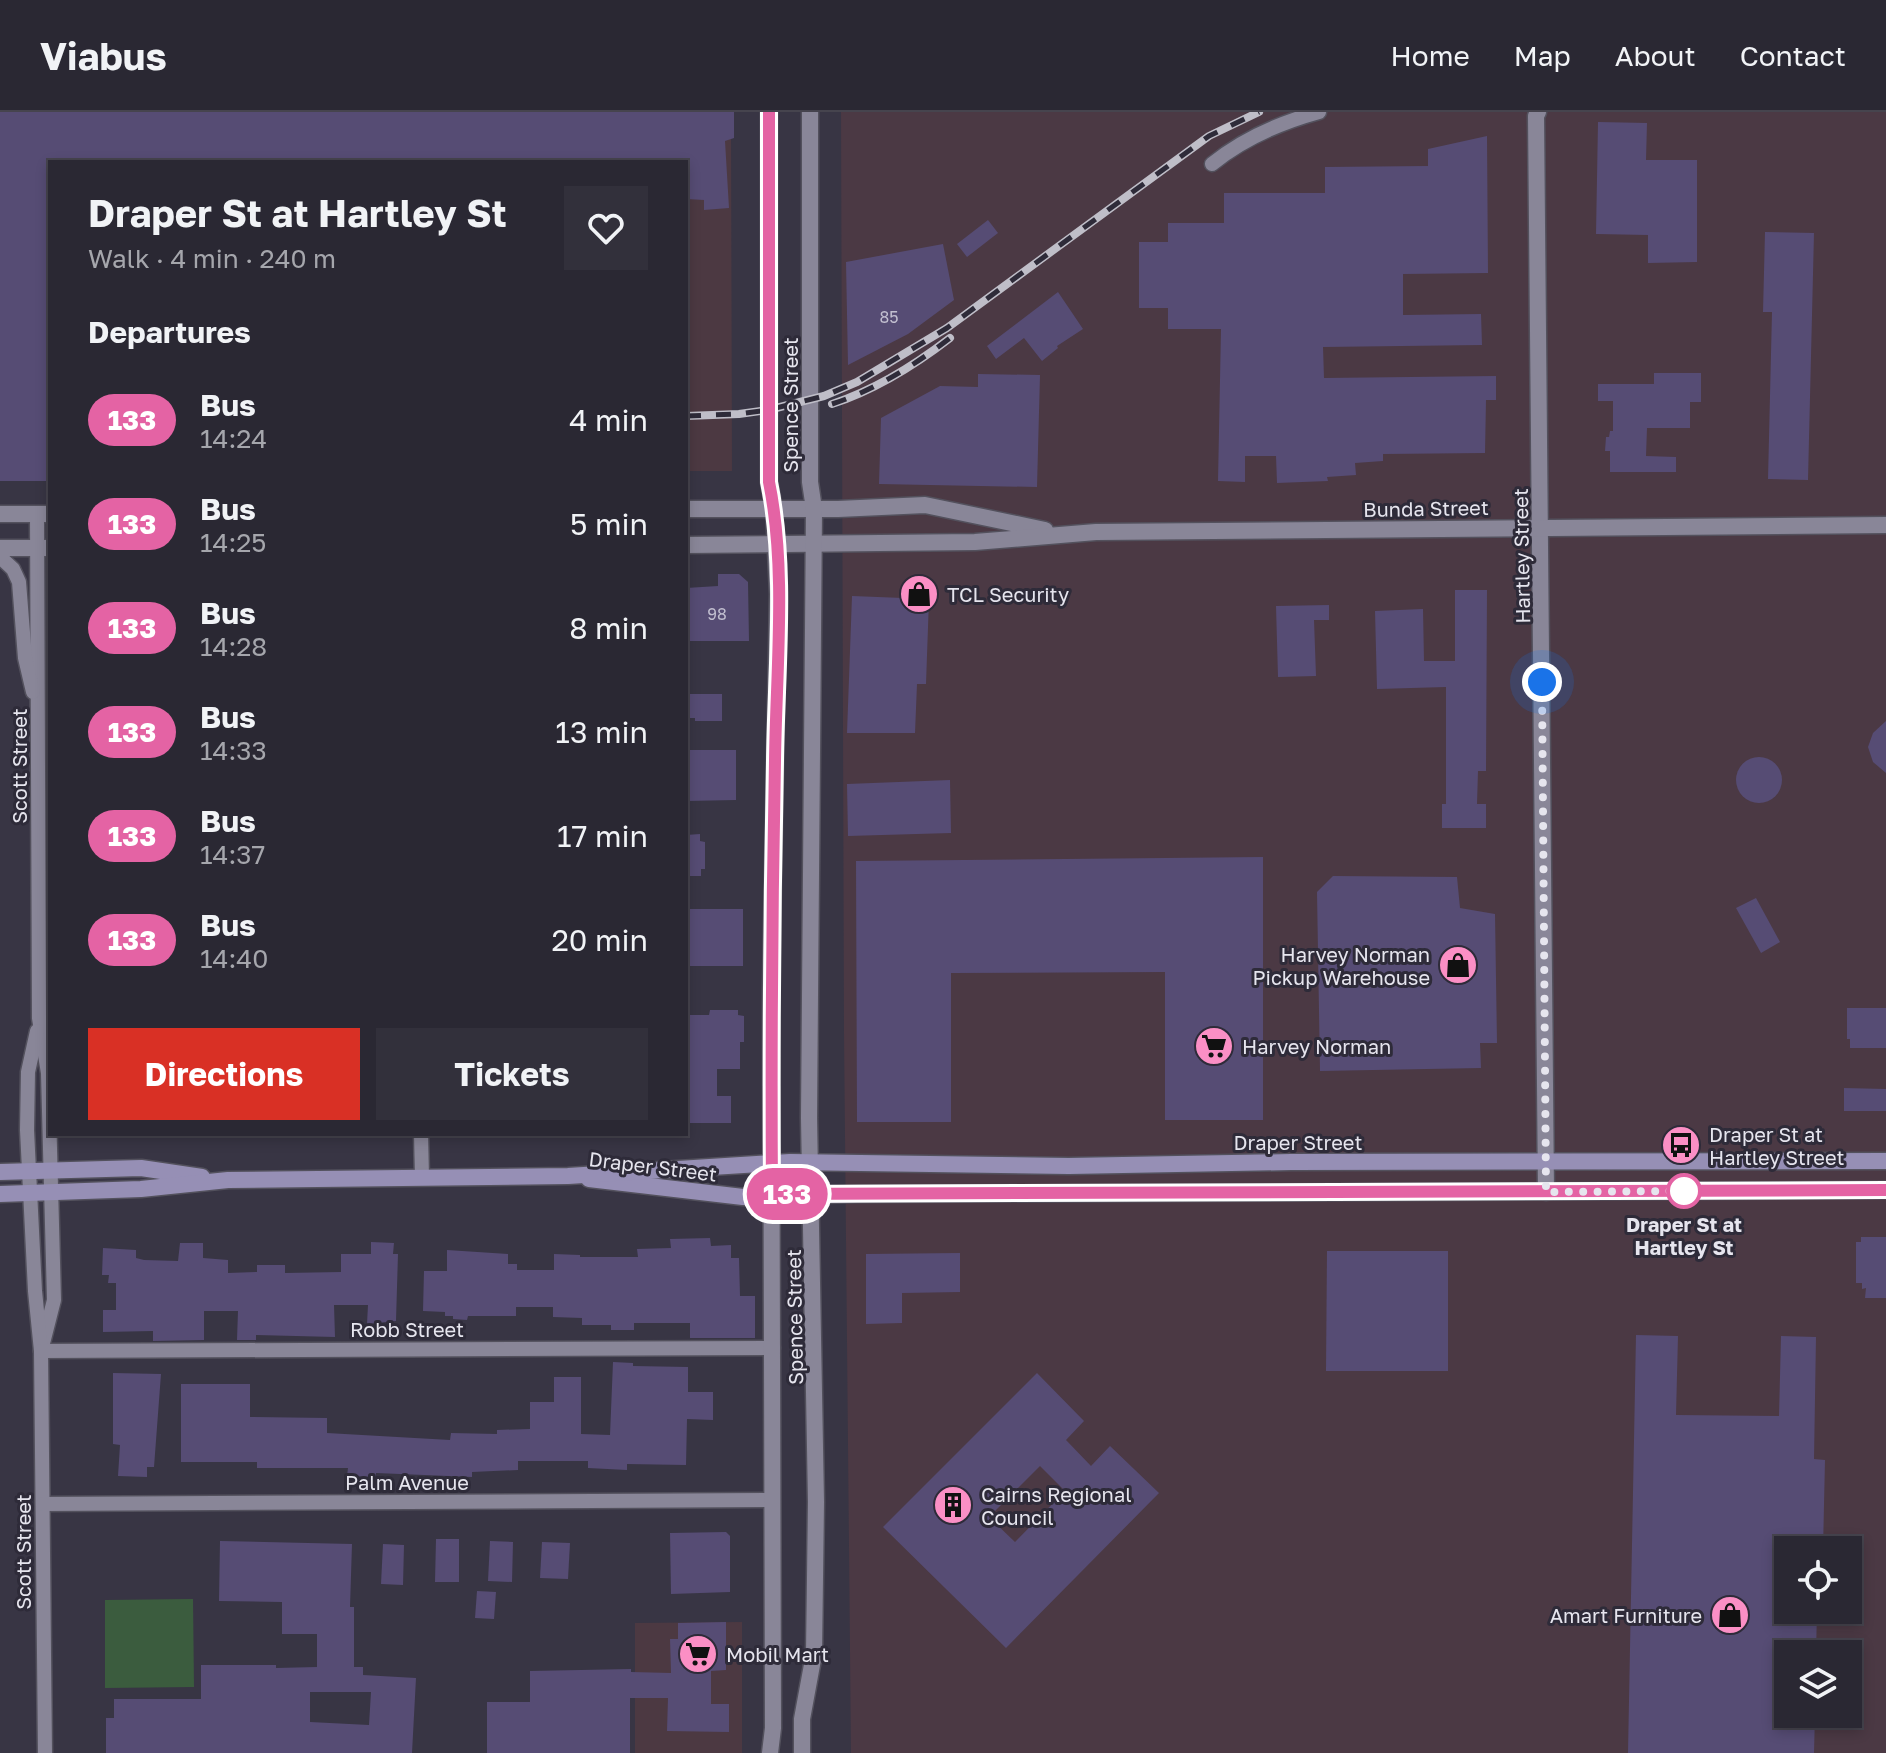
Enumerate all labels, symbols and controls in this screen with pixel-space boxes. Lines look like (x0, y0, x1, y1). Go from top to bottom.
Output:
text: Viabus (40, 33, 167, 78)
text: Home (1391, 39, 1470, 72)
text: Map (1514, 39, 1571, 72)
text: About (1615, 39, 1696, 72)
text: Contact (1740, 39, 1846, 72)
button: heart (564, 186, 648, 270)
text: Draper St at Hartley St (88, 190, 507, 235)
text: Walk · 4 min · 240 m (88, 243, 336, 274)
house number: 85 (879, 307, 899, 327)
text: Departures (88, 314, 251, 350)
street label: Spence Street (778, 337, 802, 473)
text: Bus (200, 387, 256, 423)
text: 4 min (569, 402, 648, 438)
text: 133 (108, 403, 156, 436)
text: 14:24 (200, 423, 267, 454)
street label: Hartley Street (1508, 488, 1534, 624)
text: Bus (200, 491, 256, 527)
street label: Bunda Street (1363, 495, 1489, 521)
text: 5 min (570, 506, 648, 542)
text: 133 (108, 507, 156, 540)
text: 14:25 (200, 527, 266, 558)
shop icon: TCL Security (898, 573, 940, 615)
place label: TCL Security (947, 582, 1069, 606)
text: Bus (200, 595, 256, 631)
house number: 98 (707, 604, 727, 624)
text: 8 min (569, 610, 648, 646)
text: 133 (108, 611, 156, 644)
text: 14:28 (200, 631, 267, 662)
your location (1522, 662, 1562, 702)
text: Bus (200, 699, 256, 735)
street label: Scott Street (7, 708, 31, 824)
text: 13 min (555, 714, 648, 750)
text: 133 (108, 715, 156, 748)
text: 14:33 (200, 735, 267, 766)
text: Bus (200, 803, 256, 839)
text: 17 min (557, 818, 648, 854)
text: 133 (108, 819, 156, 852)
text: 14:37 (200, 839, 265, 870)
text: Bus (200, 907, 256, 943)
text: 20 min (551, 922, 648, 958)
text: 133 (108, 923, 156, 956)
place label: Harvey Norman Pickup Warehouse (1252, 942, 1430, 989)
text: 14:40 (200, 943, 268, 974)
shop icon: Harvey Norman Pickup Warehouse (1437, 944, 1479, 986)
supermarket icon: Harvey Norman (1193, 1025, 1235, 1067)
button: Directions (88, 1028, 360, 1120)
button: Tickets (376, 1028, 648, 1120)
place label: Harvey Norman (1242, 1034, 1391, 1058)
place label: Draper St at Hartley Street (1709, 1122, 1845, 1169)
bus stop icon: Draper St at Hartley Street (1660, 1124, 1702, 1166)
street label: Draper Street (1234, 1130, 1362, 1154)
street label: Draper Street (588, 1146, 718, 1186)
line badge: 133 (741, 1168, 833, 1220)
marker: Draper St at Hartley St (1667, 1174, 1701, 1208)
text: 133 (763, 1177, 811, 1210)
place label: Draper St at Hartley St (1626, 1212, 1742, 1259)
street label: Spence Street (781, 1249, 807, 1385)
street label: Robb Street (350, 1317, 464, 1341)
street label: Palm Avenue (345, 1470, 469, 1494)
place label: Cairns Regional Council (981, 1482, 1132, 1529)
building icon: Cairns Regional Council (932, 1484, 974, 1526)
street label: Scott Street (11, 1494, 35, 1610)
map controls (1774, 1536, 1862, 1728)
button: locate (1774, 1536, 1862, 1624)
shop icon: Amart Furniture (1709, 1594, 1751, 1636)
place label: Amart Furniture (1550, 1603, 1702, 1627)
supermarket icon: Mobil Mart (677, 1633, 719, 1675)
button: layers (1774, 1640, 1862, 1728)
place label: Mobil Mart (726, 1642, 829, 1666)

